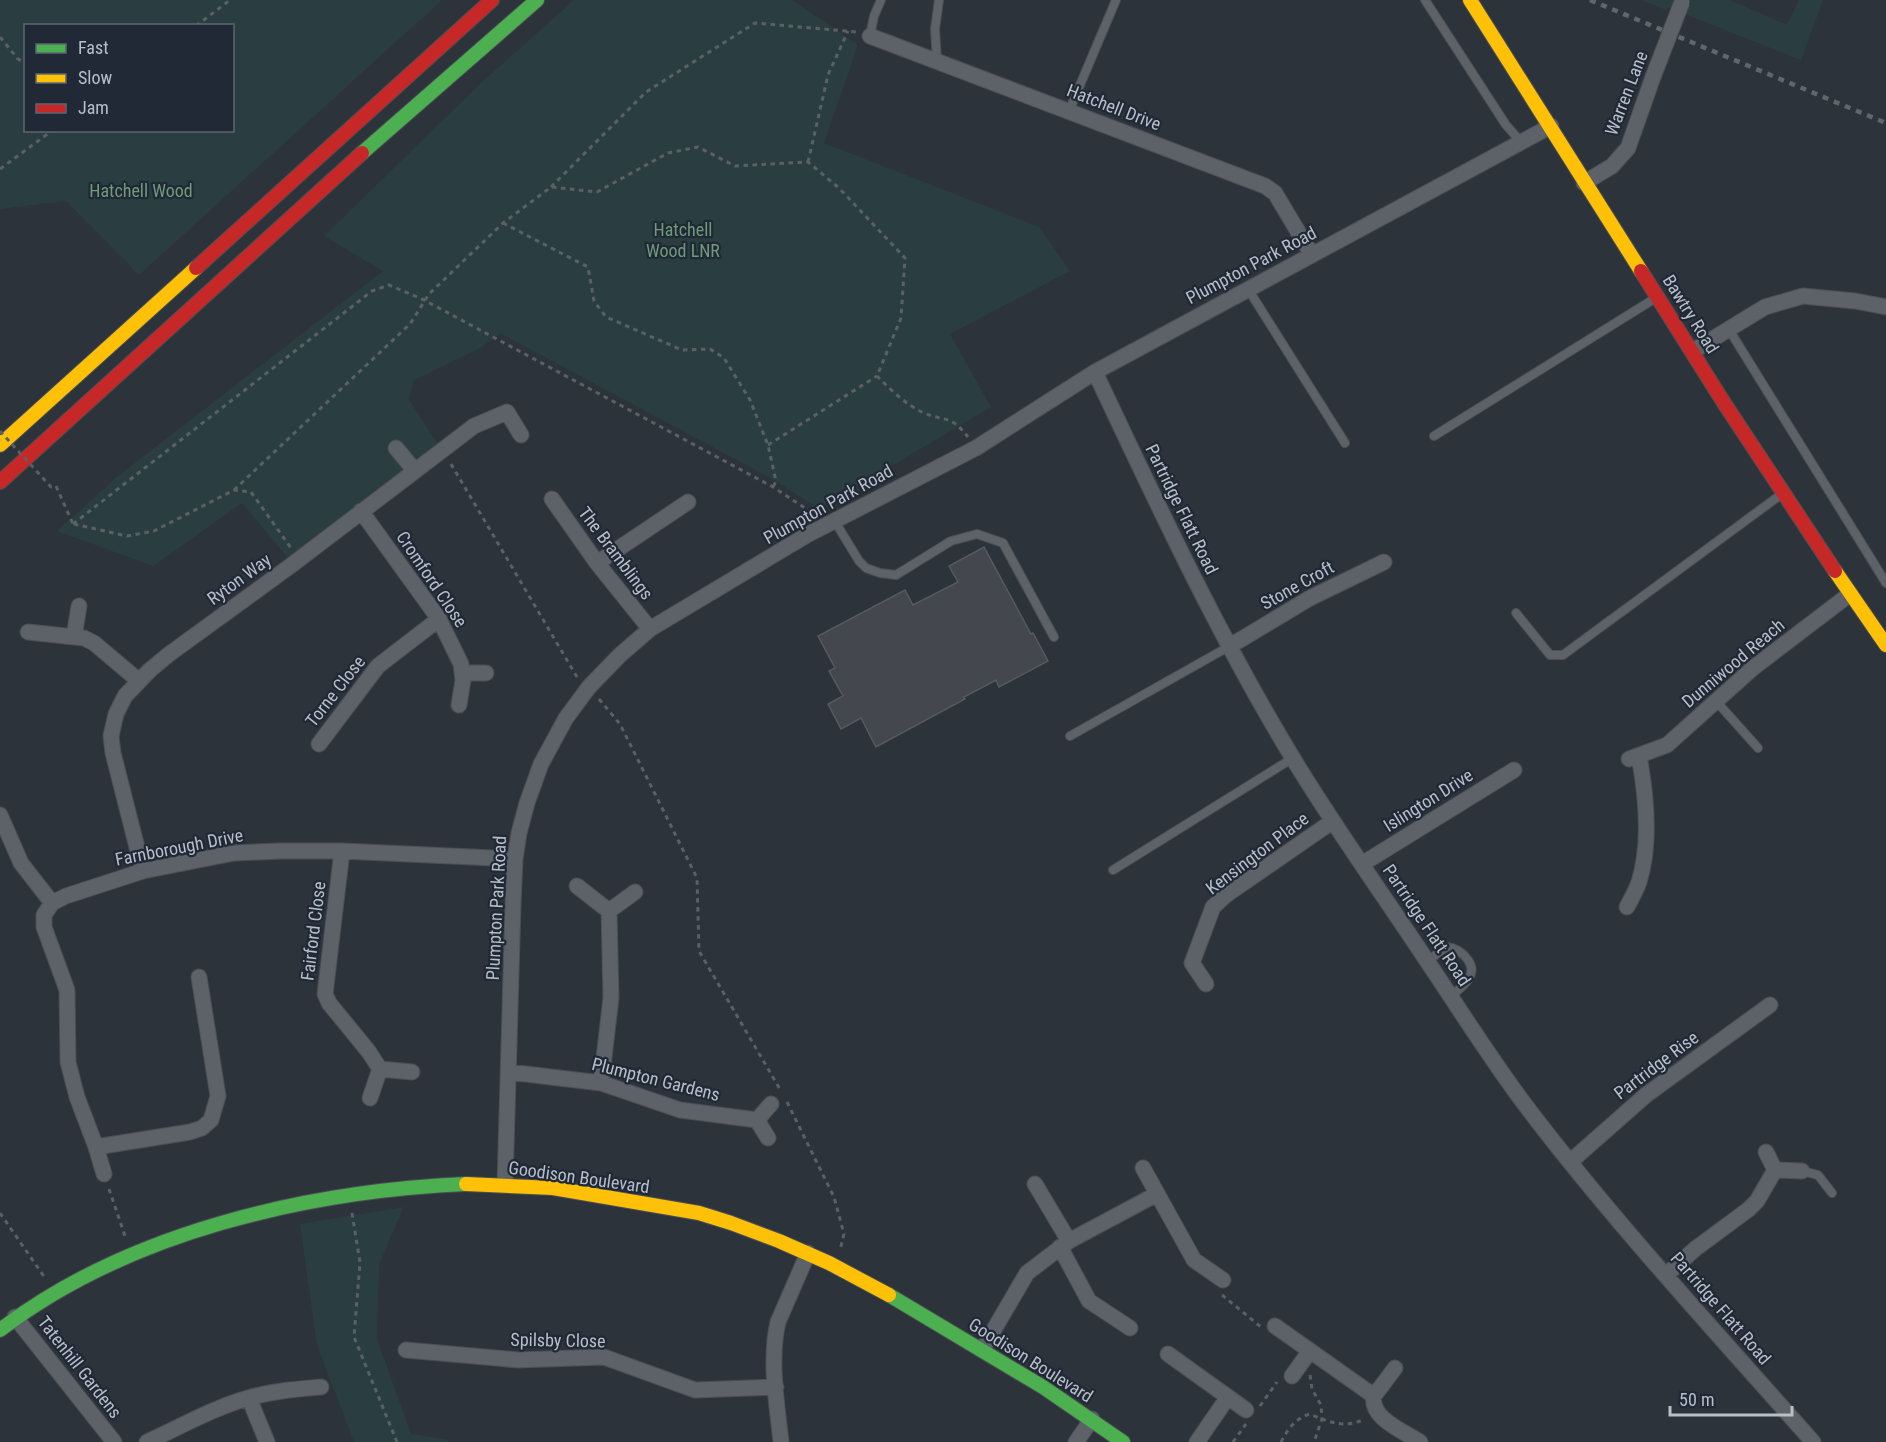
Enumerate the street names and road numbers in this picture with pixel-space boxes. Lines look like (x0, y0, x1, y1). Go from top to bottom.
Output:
street label: Warren Lane (1600, 48, 1652, 138)
street label: Hatchell Drive (1064, 79, 1164, 135)
street label: Plumpton Park Road (1182, 222, 1320, 308)
street label: Bawtry Road (1659, 271, 1723, 357)
street label: Partridge Flatt Road (1141, 441, 1223, 577)
street label: Plumpton Park Road (760, 460, 896, 548)
street label: The Bramblings (574, 502, 658, 604)
street label: Cromford Close (392, 527, 472, 631)
street label: Ryton Way (203, 549, 275, 609)
street label: Stone Croft (1257, 556, 1337, 614)
street label: Dunniwood Reach (1678, 614, 1788, 712)
street label: Torne Close (301, 651, 369, 731)
street label: Islington Drive (1379, 764, 1477, 836)
street label: Kensington Place (1201, 808, 1313, 898)
street label: Farnborough Drive (113, 824, 245, 870)
street label: Plumpton Park Road (482, 835, 510, 981)
street label: Partridge Flatt Road (1379, 860, 1475, 990)
street label: Fairford Close (296, 880, 330, 982)
street label: Partridge Rise (1610, 1027, 1702, 1103)
street label: Plumpton Gardens (590, 1053, 722, 1105)
street label: Goodison Boulevard (507, 1157, 651, 1197)
street label: Partridge Flatt Road (1666, 1247, 1776, 1369)
street label: Tatenhill Gardens (34, 1312, 126, 1422)
street label: Goodison Boulevard (965, 1313, 1097, 1407)
street label: Spilsby Close (510, 1329, 606, 1351)

